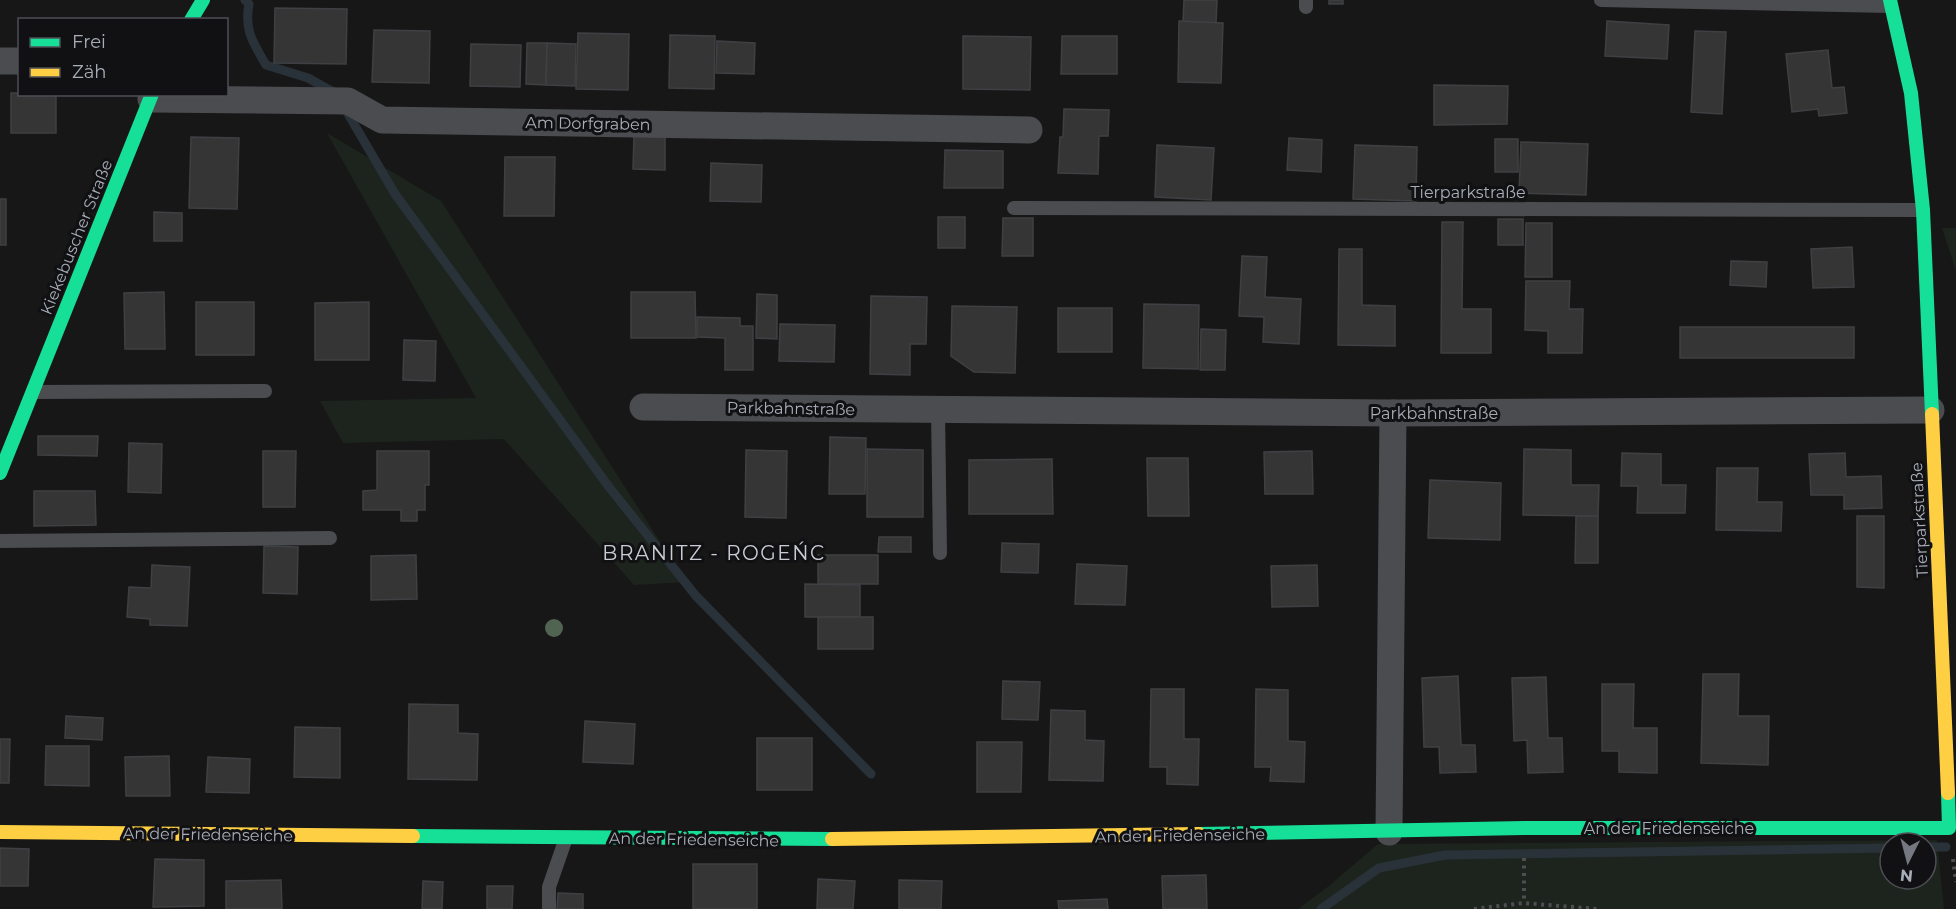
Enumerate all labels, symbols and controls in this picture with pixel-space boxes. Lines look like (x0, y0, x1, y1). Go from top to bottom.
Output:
legend (18, 18, 228, 96)
text: Frei (72, 31, 106, 53)
text: Zäh (72, 61, 107, 83)
street label: Am Dorfgraben (525, 113, 651, 134)
street label: Kiekebuscher Straße (37, 157, 116, 317)
street label: Tierparkstraße (1410, 183, 1526, 202)
street label: Parkbahnstraße (727, 398, 855, 419)
street label: Parkbahnstraße (1370, 404, 1498, 423)
street label: Tierparkstraße (1907, 462, 1932, 578)
district label: BRANITZ - ROGEŃC (602, 541, 826, 565)
street label: An der Friedenseiche (1584, 819, 1754, 838)
street label: An der Friedenseiche (123, 824, 293, 845)
street label: An der Friedenseiche (1095, 825, 1265, 846)
street label: An der Friedenseiche (609, 829, 779, 850)
north arrow (1878, 831, 1938, 891)
text: N (1899, 865, 1914, 886)

